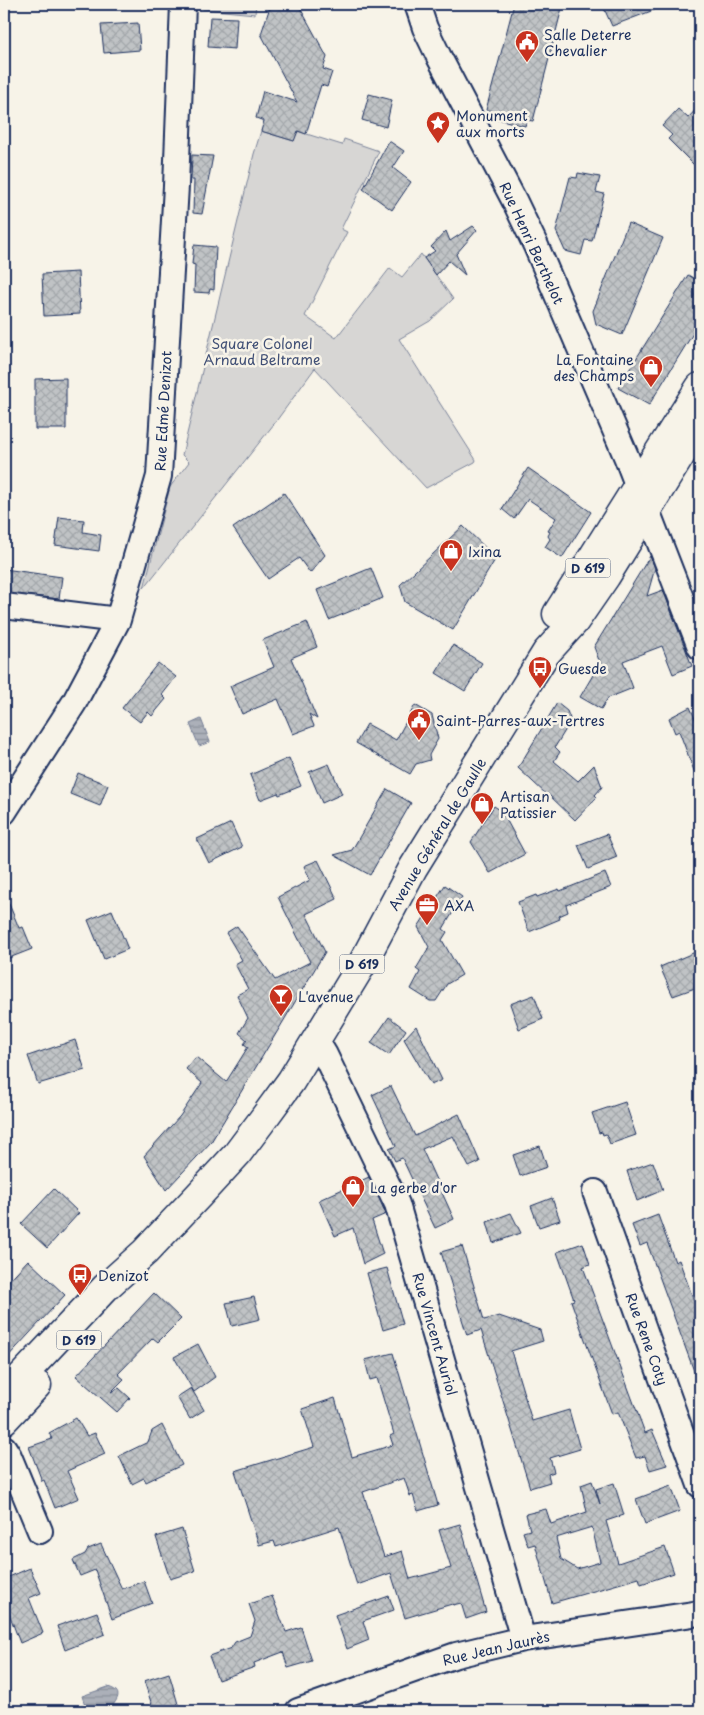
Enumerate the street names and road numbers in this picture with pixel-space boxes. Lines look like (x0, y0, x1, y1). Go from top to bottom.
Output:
street label: Rue Henri Berthelot (494, 179, 570, 308)
street label: Rue Edmé Denizot (149, 350, 177, 472)
road number: D 619 (566, 558, 610, 578)
street label: Avenue Général de Gaulle (383, 753, 491, 914)
road number: D 619 (340, 954, 384, 974)
street label: Rue Vincent Auriol (407, 1270, 463, 1398)
street label: Rue Rene Coty (621, 1290, 673, 1388)
road number: D 619 (56, 1330, 102, 1350)
street label: Rue Jean Jaurès (440, 1625, 552, 1671)

